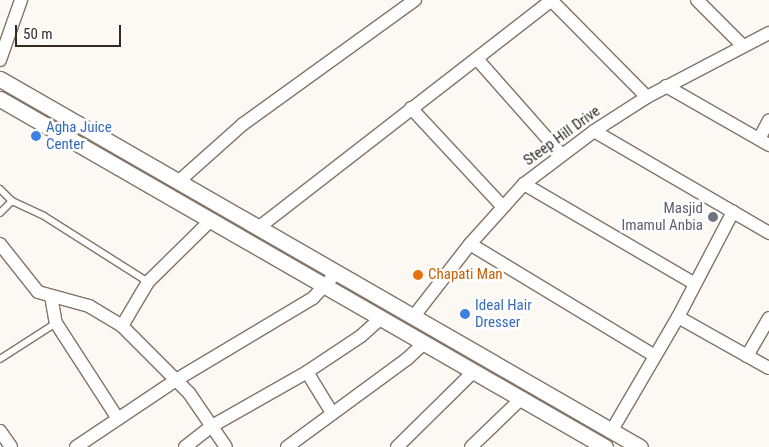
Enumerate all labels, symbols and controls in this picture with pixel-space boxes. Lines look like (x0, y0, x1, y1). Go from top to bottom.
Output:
scale bar (18, 15, 124, 47)
text: 50 m (23, 25, 53, 43)
street label: Steep Hill Drive (520, 102, 604, 170)
place label: Agha Juice Center (46, 118, 112, 153)
marker: Agha Juice Center (30, 130, 42, 142)
place label: Masjid Imamul Anbia (621, 199, 703, 234)
marker: Masjid Imamul Anbia (707, 211, 719, 223)
place label: Chapati Man (428, 266, 503, 284)
marker: Chapati Man (412, 269, 424, 281)
place label: Ideal Hair Dresser (475, 296, 532, 331)
marker: Ideal Hair Dresser (459, 308, 471, 320)

